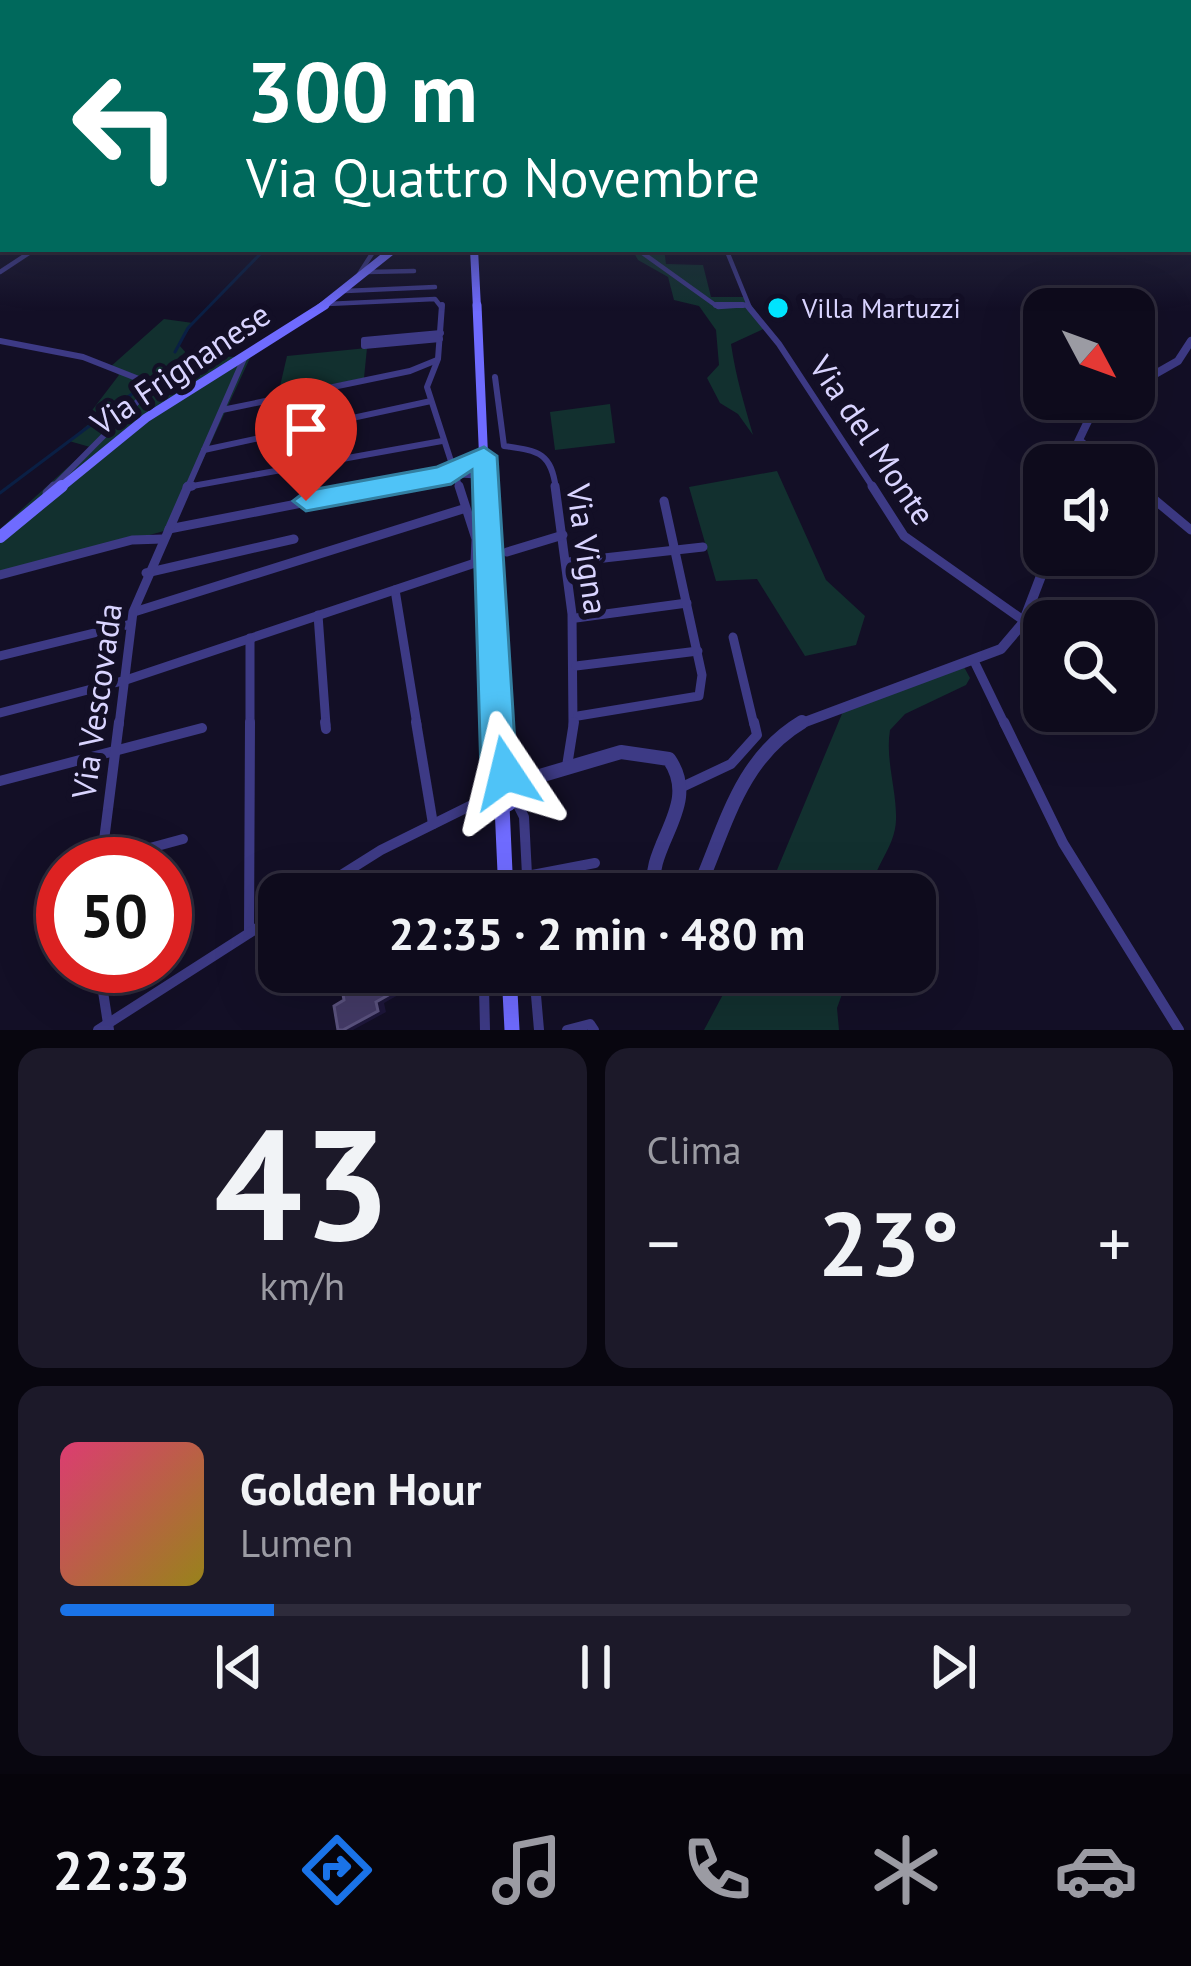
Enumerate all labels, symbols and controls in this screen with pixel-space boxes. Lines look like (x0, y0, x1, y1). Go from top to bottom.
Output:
text: 300 m (246, 36, 478, 145)
icon: left (48, 48, 204, 204)
text: Via Quattro Novembre (246, 142, 760, 212)
north arrow (1023, 288, 1155, 420)
map controls (1023, 288, 1155, 732)
place label: Villa Martuzzi (801, 291, 961, 325)
street label: Via Frignanese (81, 292, 278, 444)
marker: Villa Martuzzi (765, 295, 791, 321)
street label: Via del Monte (800, 346, 945, 533)
pin (255, 378, 357, 501)
icon: arrive (273, 396, 339, 462)
button: sound (1023, 444, 1155, 576)
street label: Via Vigna (557, 480, 618, 617)
street label: Via Vescovada (61, 600, 131, 803)
button: search (1023, 600, 1155, 732)
position arrow (443, 710, 569, 836)
speed limit sign: 50 (36, 837, 192, 993)
text: 22:35 · 2 min · 480 m (389, 904, 805, 962)
text: 43 (214, 1081, 391, 1283)
text: Clima (647, 1124, 742, 1175)
text: 23° (818, 1184, 959, 1301)
text: − (647, 1200, 680, 1285)
text: + (1098, 1200, 1131, 1285)
text: km/h (260, 1260, 345, 1311)
text: Golden Hour (240, 1459, 481, 1517)
text: Lumen (240, 1517, 353, 1568)
icon: previous (206, 1634, 272, 1700)
icon: pause (563, 1634, 629, 1700)
icon: next (920, 1634, 986, 1700)
icon: directions (295, 1828, 379, 1912)
icon: music (485, 1828, 569, 1912)
icon: phone (675, 1828, 759, 1912)
icon: climate (864, 1828, 948, 1912)
icon: car (1054, 1828, 1138, 1912)
text: 22:33 (53, 1835, 190, 1905)

